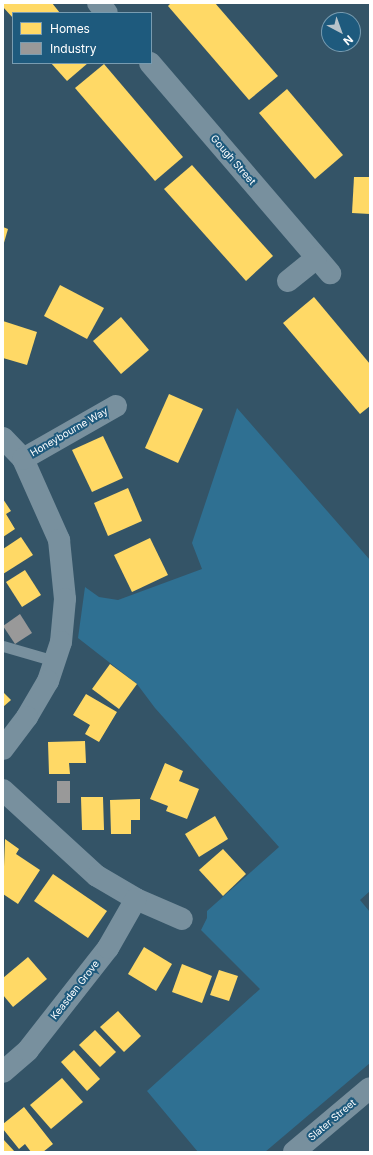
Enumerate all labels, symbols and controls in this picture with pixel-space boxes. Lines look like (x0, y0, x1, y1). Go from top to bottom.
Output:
legend (12, 12, 152, 64)
north arrow (321, 12, 361, 52)
text: Homes (50, 21, 90, 36)
text: N (340, 32, 356, 48)
text: Industry (50, 41, 96, 56)
street label: Gough Street (208, 132, 258, 188)
street label: Honeybourne Way (28, 405, 110, 459)
street label: Keasden Grove (48, 958, 102, 1022)
street label: Slater Street (306, 1097, 358, 1143)

